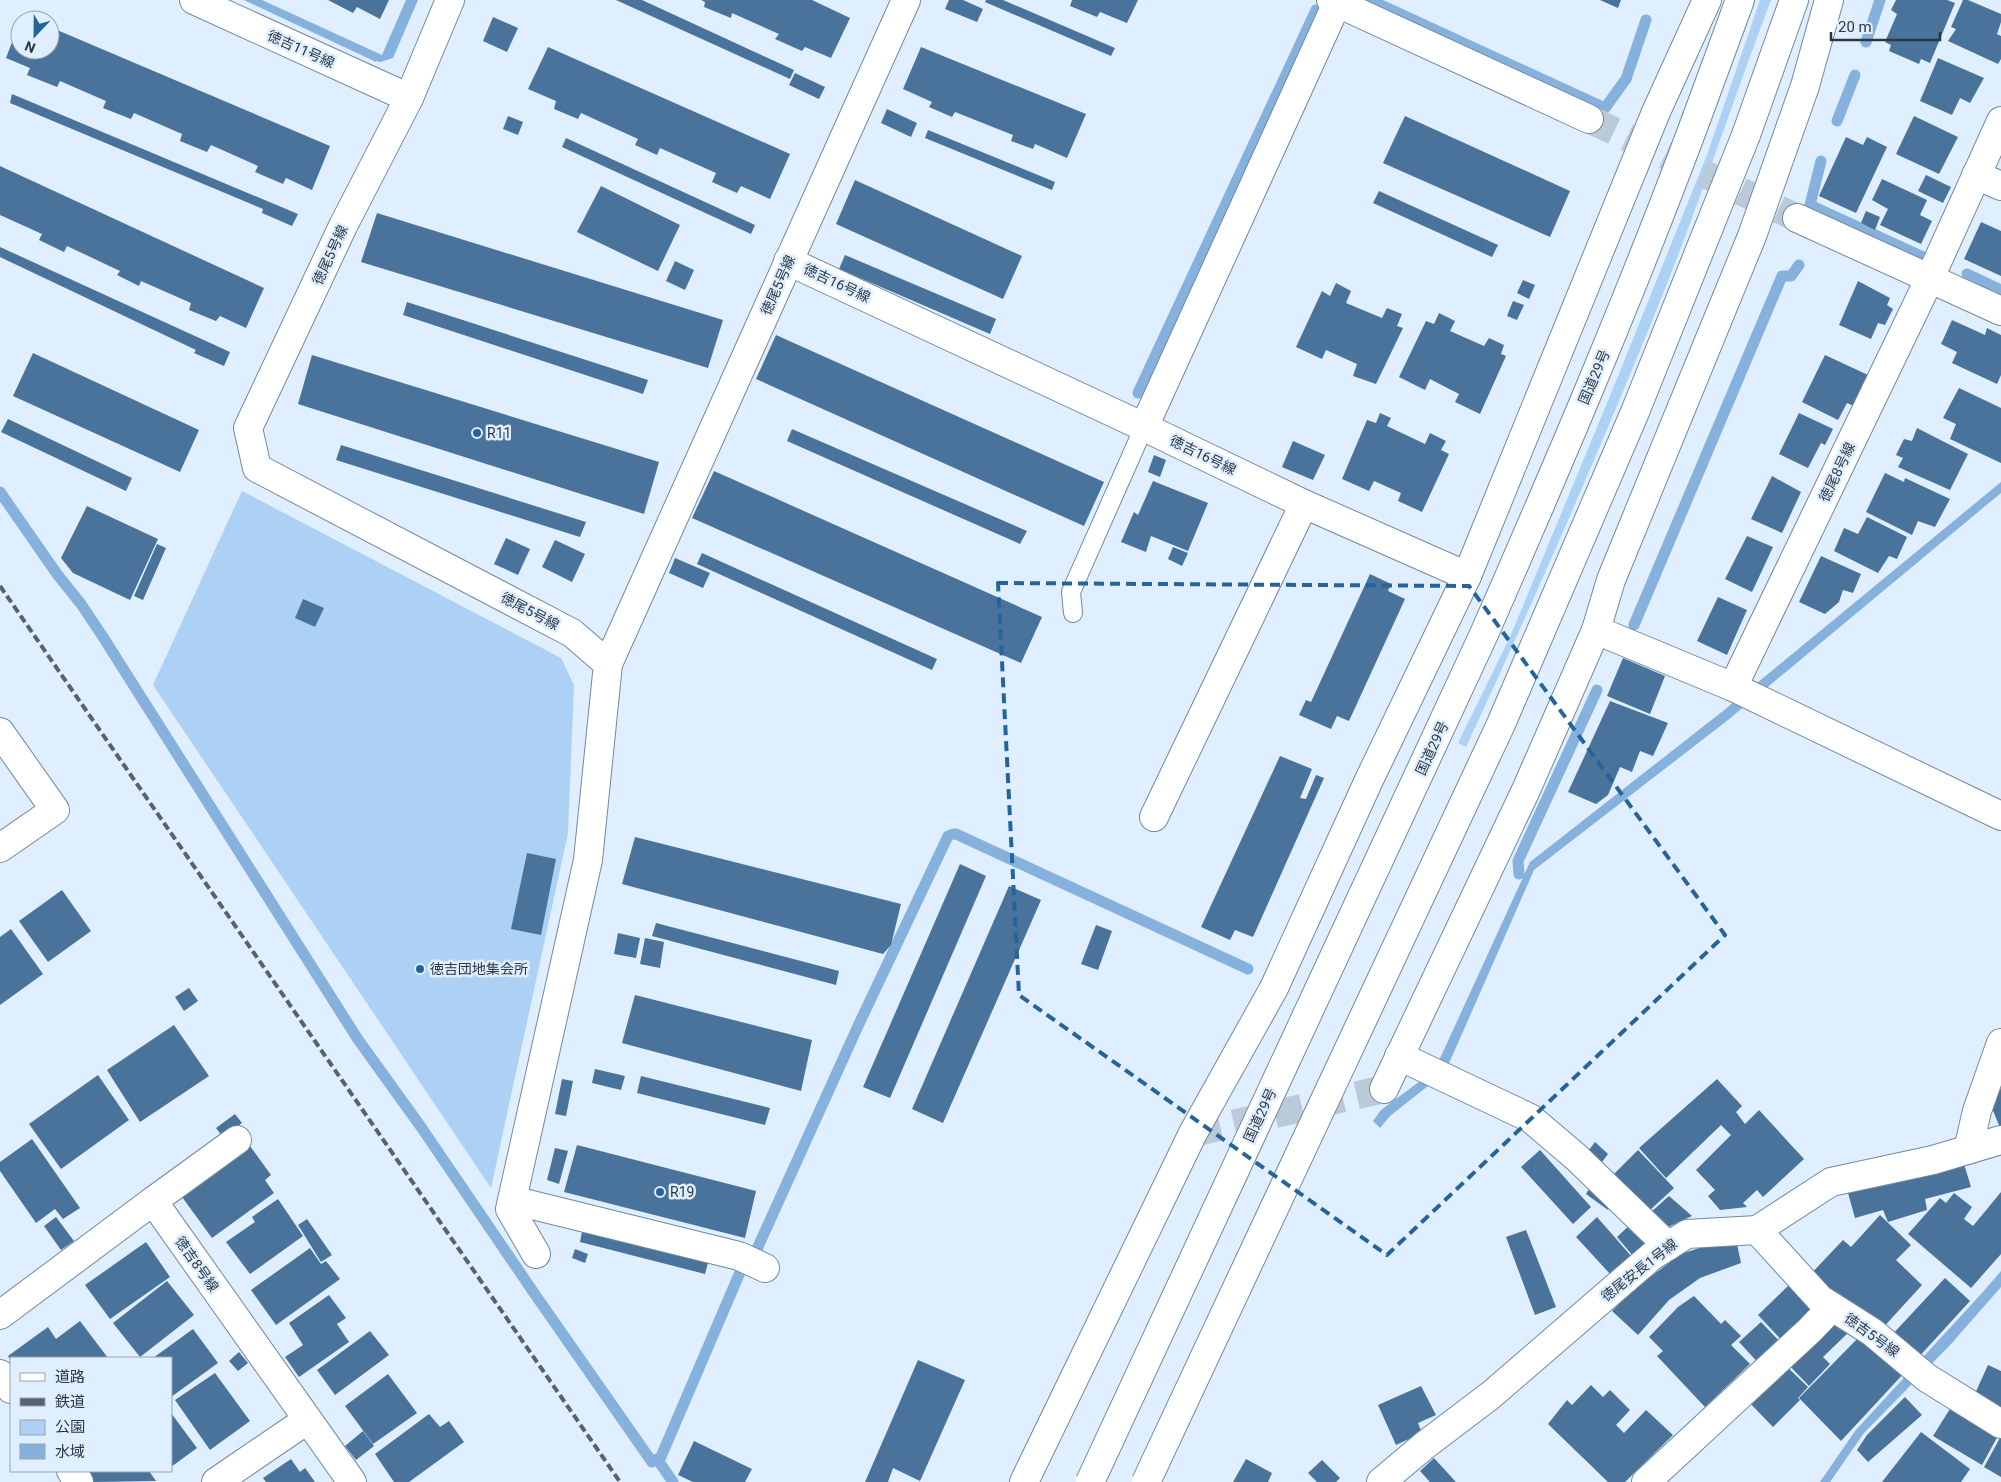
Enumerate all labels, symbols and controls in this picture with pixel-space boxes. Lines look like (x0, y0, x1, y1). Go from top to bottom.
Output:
north arrow (10, 10, 60, 60)
scale bar (1831, 10, 1940, 42)
text: 20 m (1838, 18, 1872, 36)
street label: 徳吉11号線 (265, 27, 337, 71)
text: N (23, 38, 38, 56)
street label: 徳尾5号線 (309, 223, 351, 287)
street label: 徳尾5号線 (758, 253, 798, 317)
street label: 徳吉16号線 (801, 261, 873, 305)
street label: 国道29号 (1575, 347, 1613, 407)
place label: R11 (487, 425, 511, 441)
marker: R11 (471, 427, 483, 439)
street label: 徳吉16号線 (1167, 432, 1239, 478)
street label: 徳尾8号線 (1816, 440, 1858, 504)
street label: 徳尾5号線 (498, 589, 562, 633)
street label: 国道29号 (1413, 718, 1451, 778)
place label: 徳吉団地集会所 (430, 961, 528, 977)
marker: 徳吉団地集会所 (414, 963, 426, 975)
street label: 国道29号 (1241, 1085, 1279, 1145)
place label: R19 (670, 1184, 694, 1200)
marker: R19 (654, 1186, 666, 1198)
street label: 徳吉8号線 (172, 1233, 222, 1295)
street label: 徳尾安長1号線 (1598, 1235, 1680, 1305)
street label: 徳吉5号線 (1841, 1310, 1903, 1360)
legend (10, 1357, 172, 1472)
text: 道路 (55, 1368, 85, 1386)
text: 鉄道 (55, 1393, 85, 1411)
text: 公園 (55, 1418, 85, 1436)
text: 水域 (55, 1443, 85, 1461)

